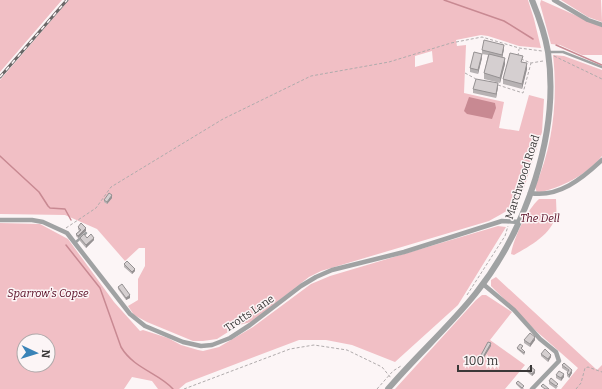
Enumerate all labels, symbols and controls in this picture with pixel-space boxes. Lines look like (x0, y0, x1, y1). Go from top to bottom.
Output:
street label: Marchwood Road (503, 133, 542, 221)
park label: The Dell (520, 212, 560, 225)
park label: Sparrow's Copse (7, 287, 89, 300)
street label: Trotts Lane (222, 292, 277, 335)
north arrow (16, 333, 56, 373)
scale bar (458, 347, 531, 373)
text: N (39, 349, 52, 359)
text: 100 m (464, 354, 499, 368)

